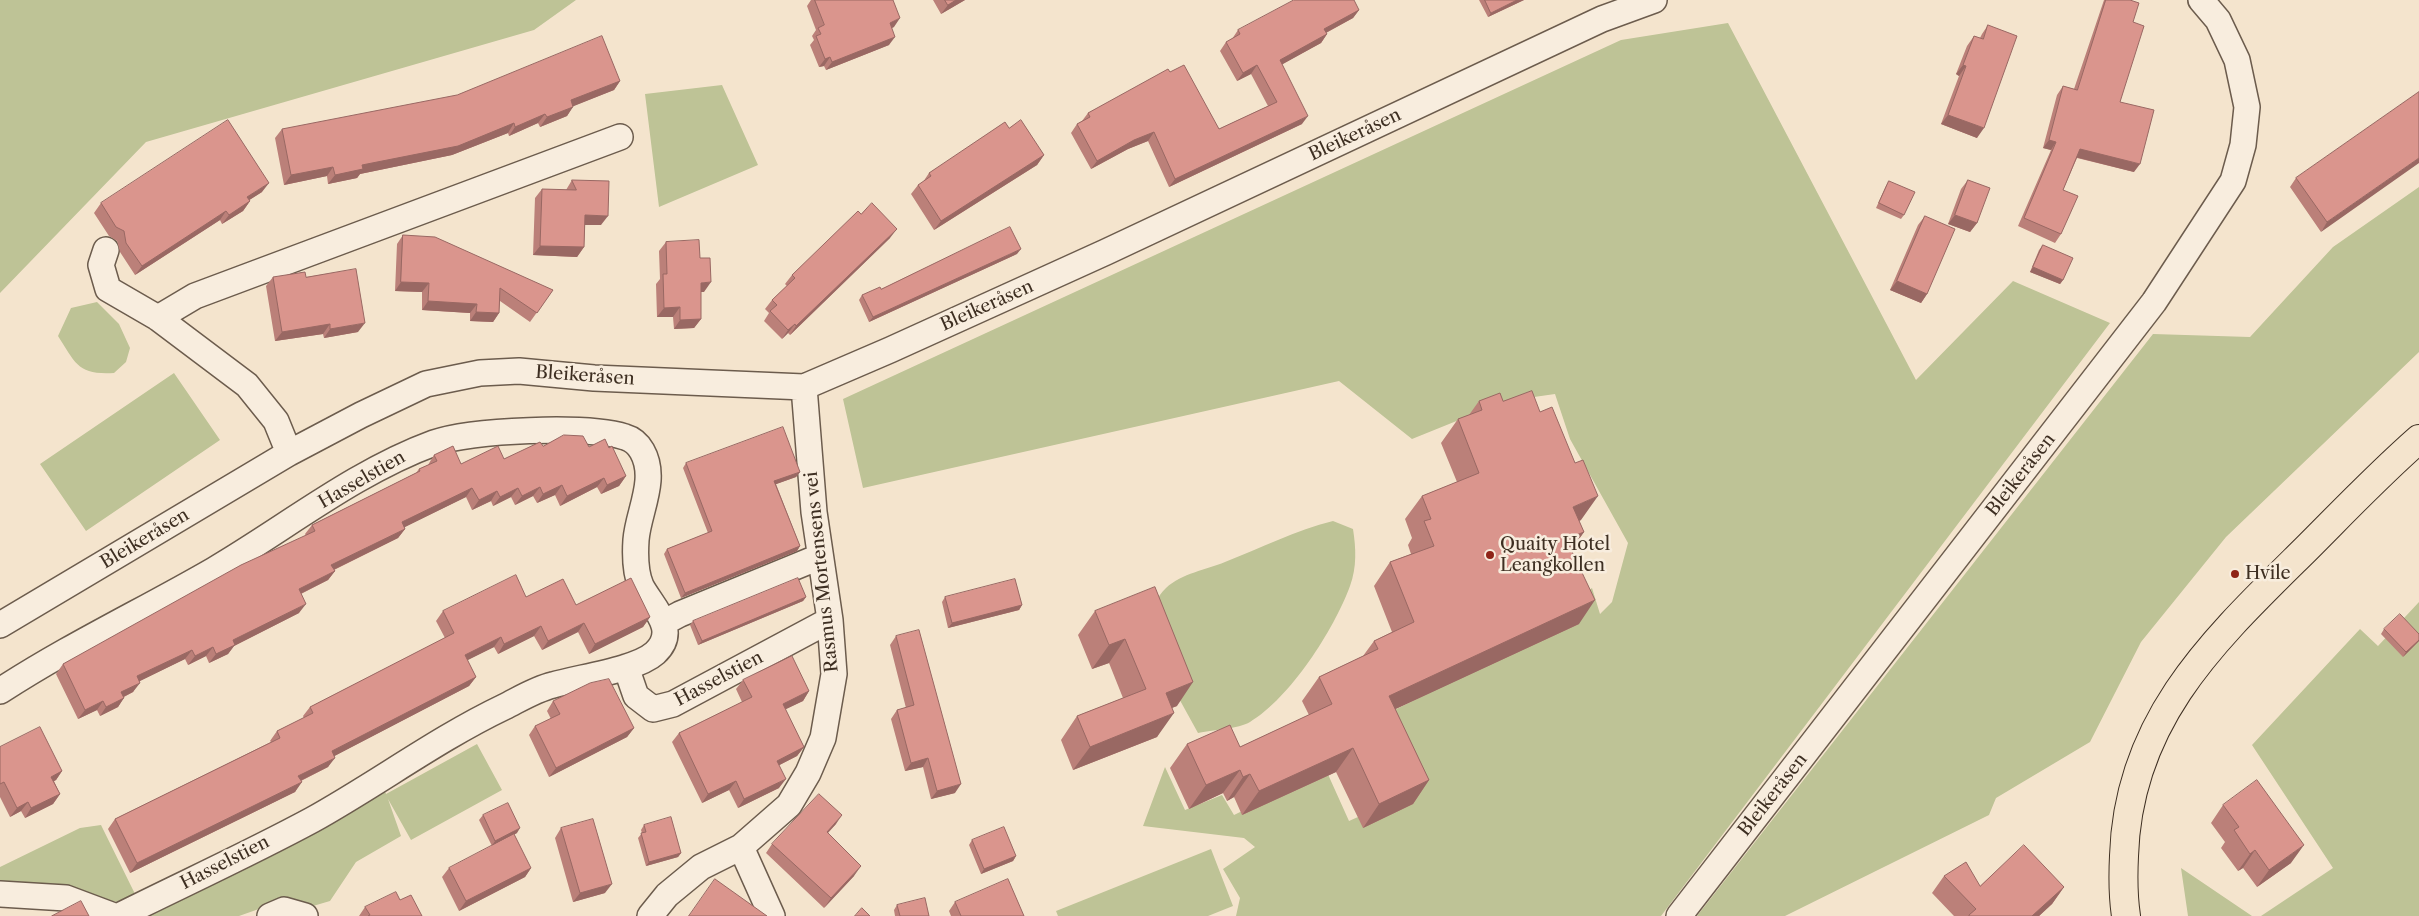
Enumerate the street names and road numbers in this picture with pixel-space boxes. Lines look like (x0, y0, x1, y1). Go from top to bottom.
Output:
street label: Bleikeråsen (1305, 104, 1405, 166)
street label: Bleikeråsen (937, 276, 1037, 336)
street label: Bleikeråsen (535, 362, 635, 390)
street label: Bleikeråsen (1982, 429, 2060, 521)
street label: Hasselstien (315, 446, 409, 514)
street label: Rasmus Mortensens vei (801, 471, 843, 673)
street label: Bleikeråsen (97, 504, 193, 574)
street label: Hasselstien (671, 647, 767, 711)
street label: Bleikeråsen (1734, 749, 1812, 841)
street label: Hasselstien (177, 831, 273, 895)

